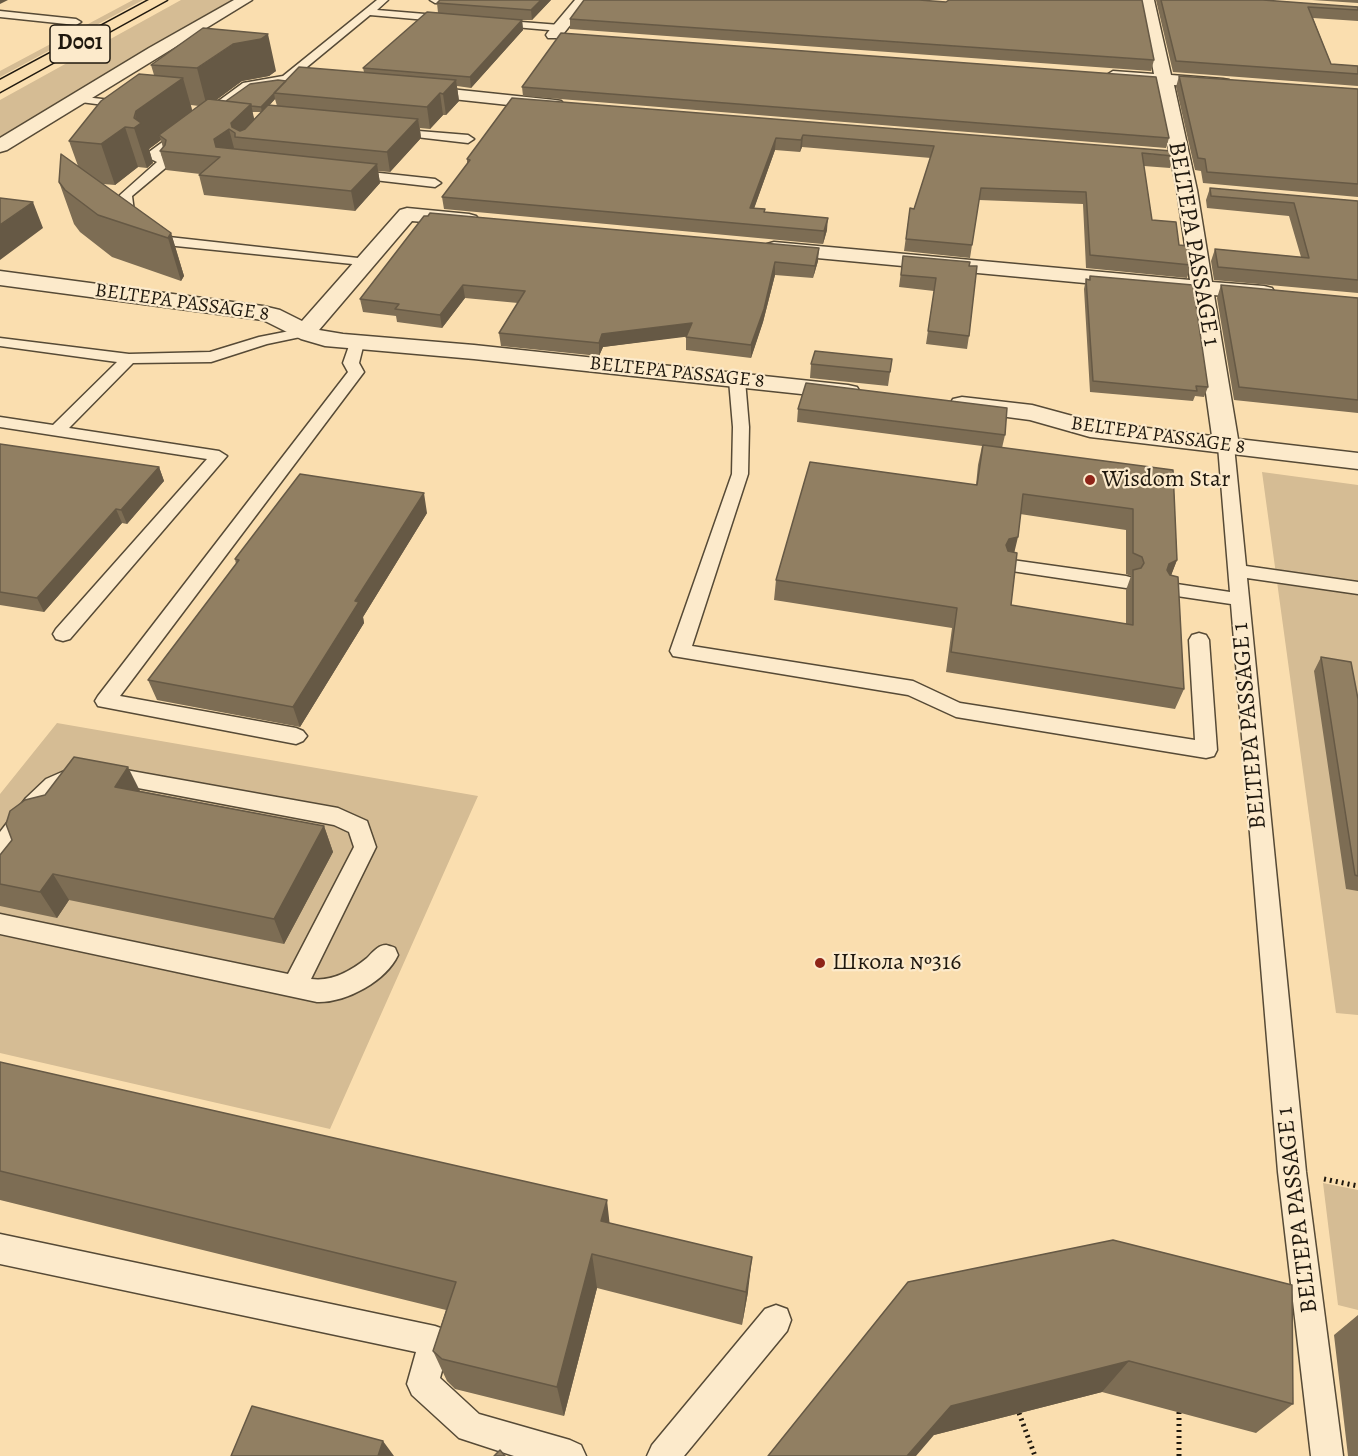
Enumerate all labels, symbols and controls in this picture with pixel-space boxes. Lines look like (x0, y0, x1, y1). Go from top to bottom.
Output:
road number: D001 (50, 25, 110, 63)
street label: BELTEPA PASSAGE 1 (1161, 139, 1225, 349)
street label: BELTEPA PASSAGE 8 (93, 279, 271, 327)
street label: BELTEPA PASSAGE 8 (588, 352, 766, 394)
street label: BELTEPA PASSAGE 8 (1069, 412, 1247, 460)
place label: Wisdom Star (1102, 466, 1230, 494)
marker: Wisdom Star (1083, 473, 1097, 487)
street label: BELTEPA PASSAGE 1 (1227, 621, 1273, 831)
place label: Школа №316 (832, 949, 961, 977)
marker: Школа №316 (813, 956, 827, 970)
street label: BELTEPA PASSAGE 1 (1271, 1105, 1325, 1315)

